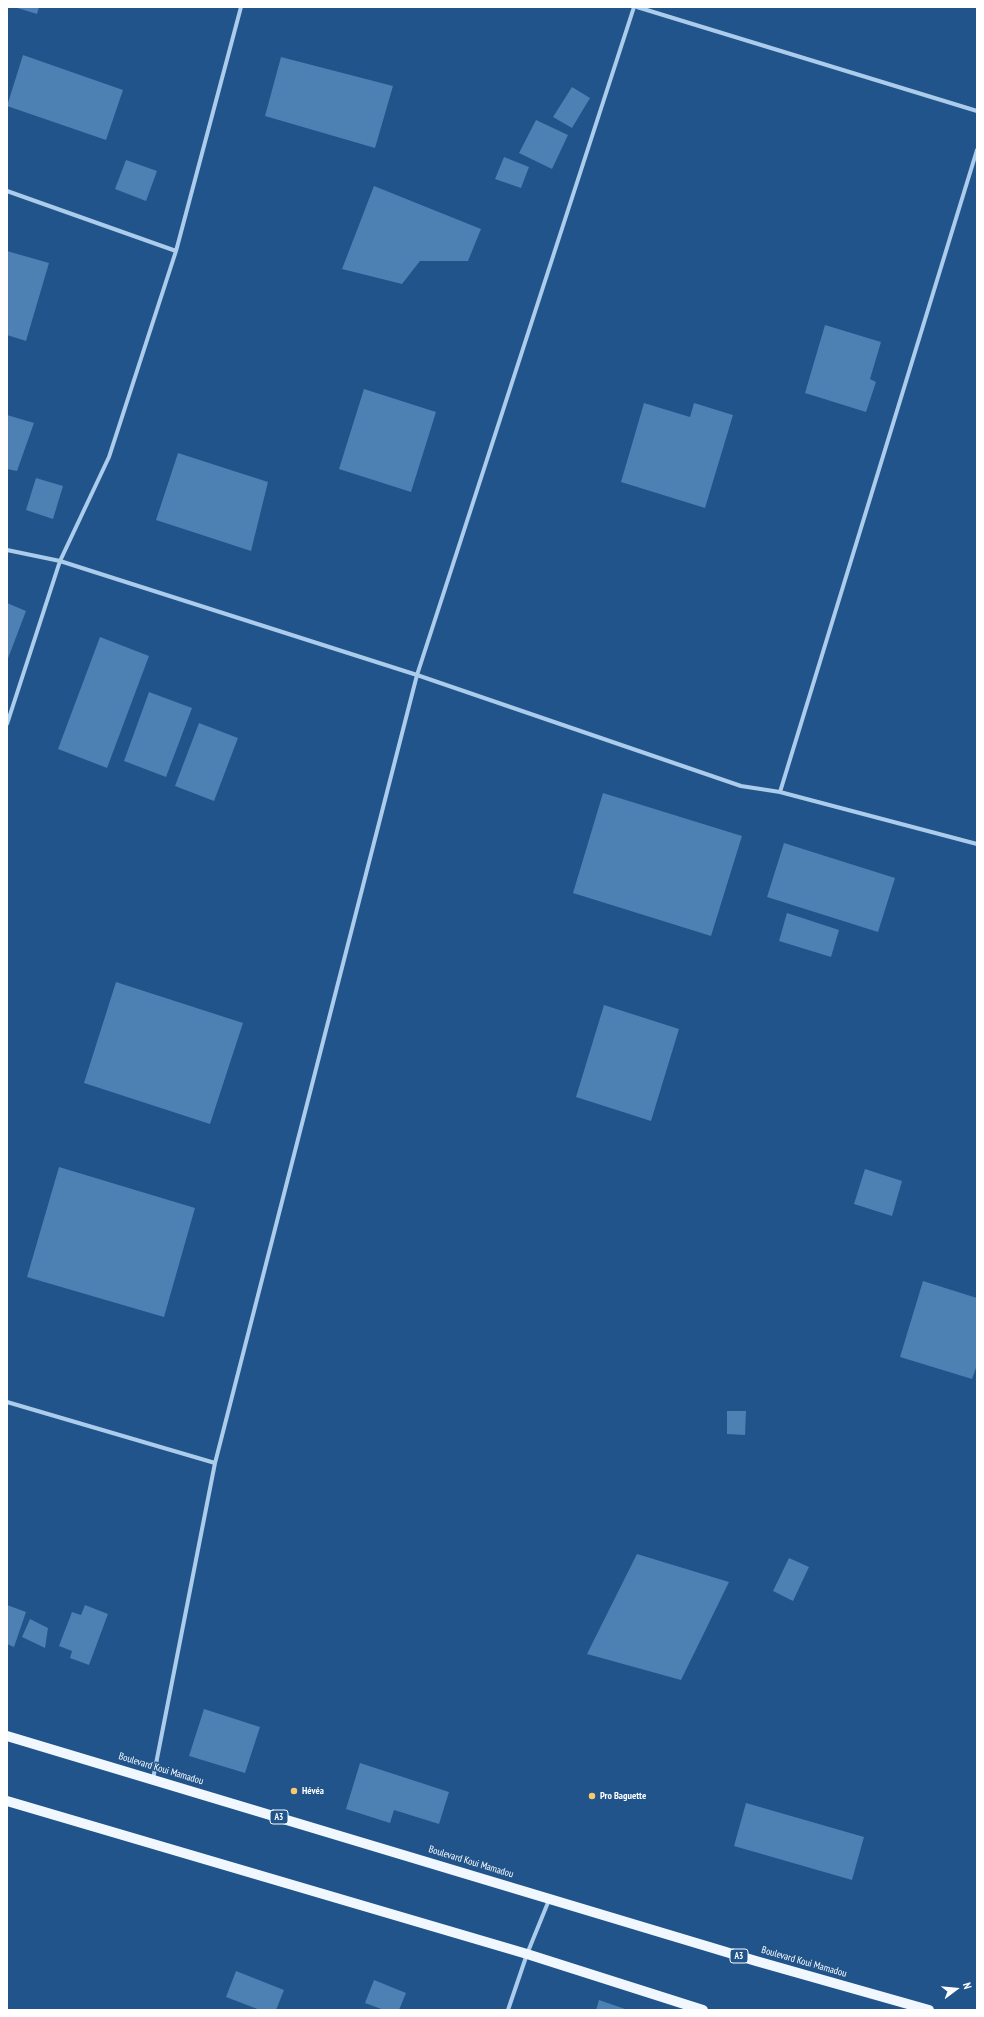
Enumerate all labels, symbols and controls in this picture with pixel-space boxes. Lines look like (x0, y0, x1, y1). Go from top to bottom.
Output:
street label: Boulevard Koui Mamadou (117, 1750, 205, 1788)
place label: Hévéa (302, 1785, 324, 1797)
marker: Hévéa (289, 1786, 299, 1796)
place label: Pro Baguette (600, 1790, 646, 1802)
marker: Pro Baguette (587, 1791, 597, 1801)
road number: A3 (270, 1810, 288, 1824)
street label: Boulevard Koui Mamadou (427, 1843, 515, 1881)
street label: Boulevard Koui Mamadou (760, 1944, 848, 1980)
road number: A3 (730, 1949, 748, 1963)
north arrow (936, 1969, 976, 2009)
text: N (960, 1981, 975, 1990)

